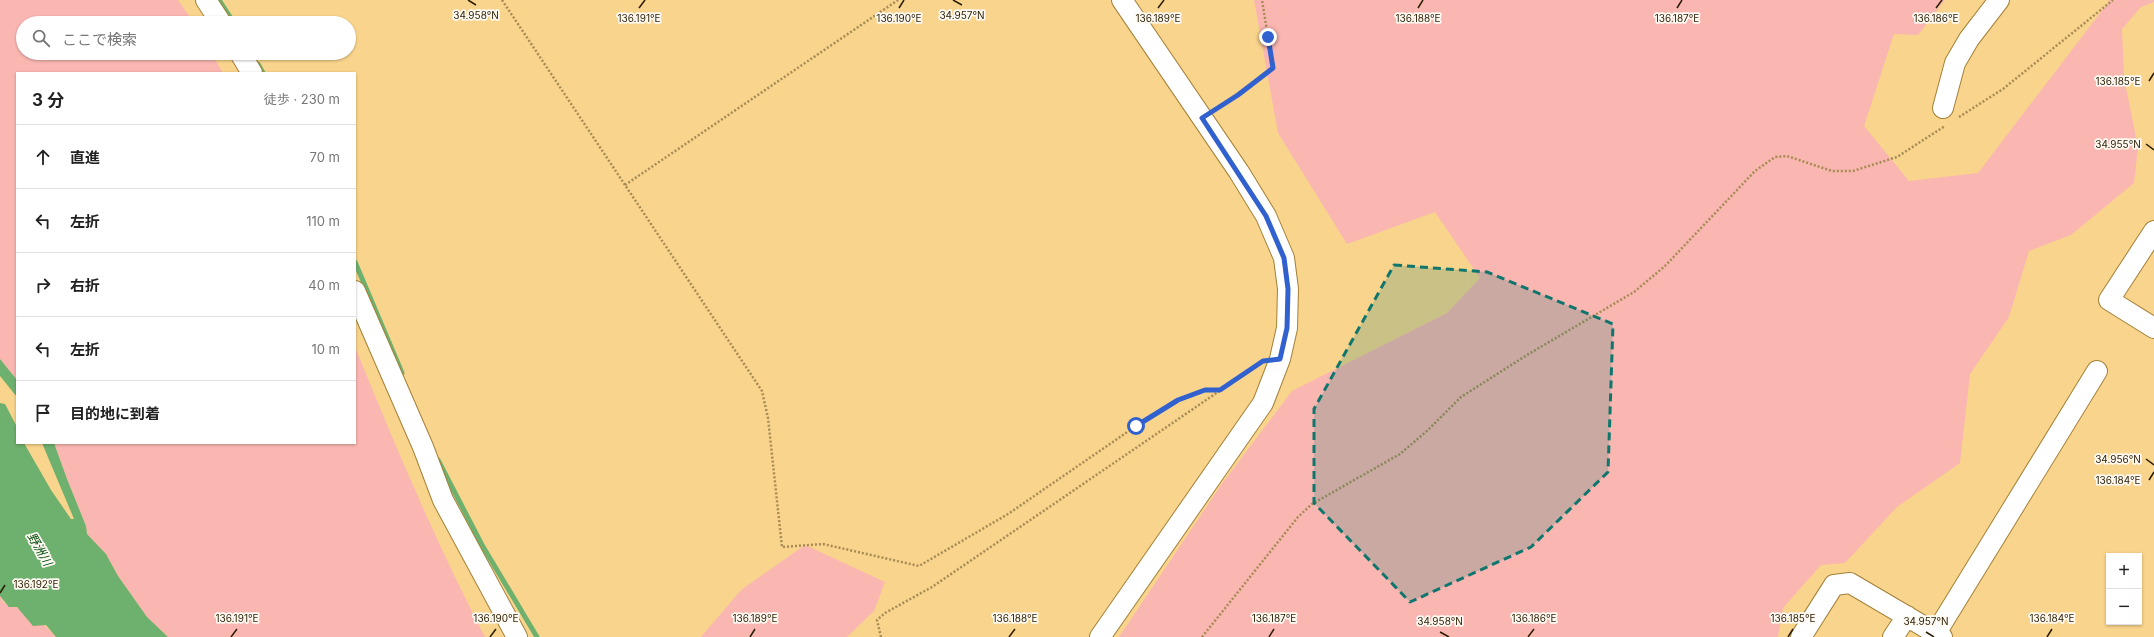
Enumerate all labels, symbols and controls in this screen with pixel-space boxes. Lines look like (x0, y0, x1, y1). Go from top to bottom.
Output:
text: 34.958°N (453, 9, 499, 21)
text: 34.957°N (939, 9, 985, 21)
text: 136.191°E (617, 12, 661, 24)
text: 136.190°E (876, 12, 922, 24)
text: 136.189°E (1135, 12, 1181, 24)
text: 136.188°E (1396, 12, 1441, 24)
text: 136.187°E (1655, 12, 1699, 24)
text: 136.186°E (1913, 12, 1959, 24)
search box (16, 16, 356, 60)
icon: search (30, 27, 52, 49)
route end (1259, 28, 1277, 46)
text: ここで検索 (62, 30, 137, 49)
text: 136.185°E (2095, 75, 2141, 87)
text: 3 分 (32, 90, 64, 110)
text: 徒歩 · 230 m (264, 91, 340, 107)
text: 34.955°N (2095, 138, 2141, 150)
icon: ahead (32, 146, 54, 168)
text: 直進 (70, 148, 100, 167)
text: 70 m (310, 149, 340, 165)
icon: left (32, 210, 54, 232)
text: 左折 (70, 212, 100, 231)
text: 110 m (306, 213, 340, 229)
icon: right (32, 274, 54, 296)
text: 右折 (70, 276, 100, 295)
text: 40 m (308, 277, 340, 293)
icon: left (32, 338, 54, 360)
text: 左折 (70, 340, 100, 359)
text: 10 m (311, 341, 340, 357)
icon: arrive (32, 402, 54, 424)
text: 目的地に到着 (70, 404, 160, 423)
route start (1127, 417, 1145, 435)
text: 34.956°N (2095, 453, 2141, 465)
text: 136.184°E (2095, 474, 2141, 486)
water label: 野洲川 (25, 530, 56, 570)
map controls (2106, 553, 2142, 625)
button: + (2106, 553, 2142, 589)
text: 136.192°E (13, 578, 59, 590)
button: − (2106, 589, 2142, 625)
text: 136.191°E (215, 612, 259, 624)
text: 136.190°E (473, 612, 519, 624)
text: 136.189°E (732, 612, 778, 624)
text: 136.188°E (993, 612, 1038, 624)
text: 136.187°E (1252, 612, 1296, 624)
text: 136.186°E (1511, 612, 1557, 624)
text: 136.185°E (1770, 612, 1816, 624)
text: 136.184°E (2029, 612, 2075, 624)
text: 34.958°N (1417, 615, 1463, 627)
text: 34.957°N (1903, 615, 1949, 627)

